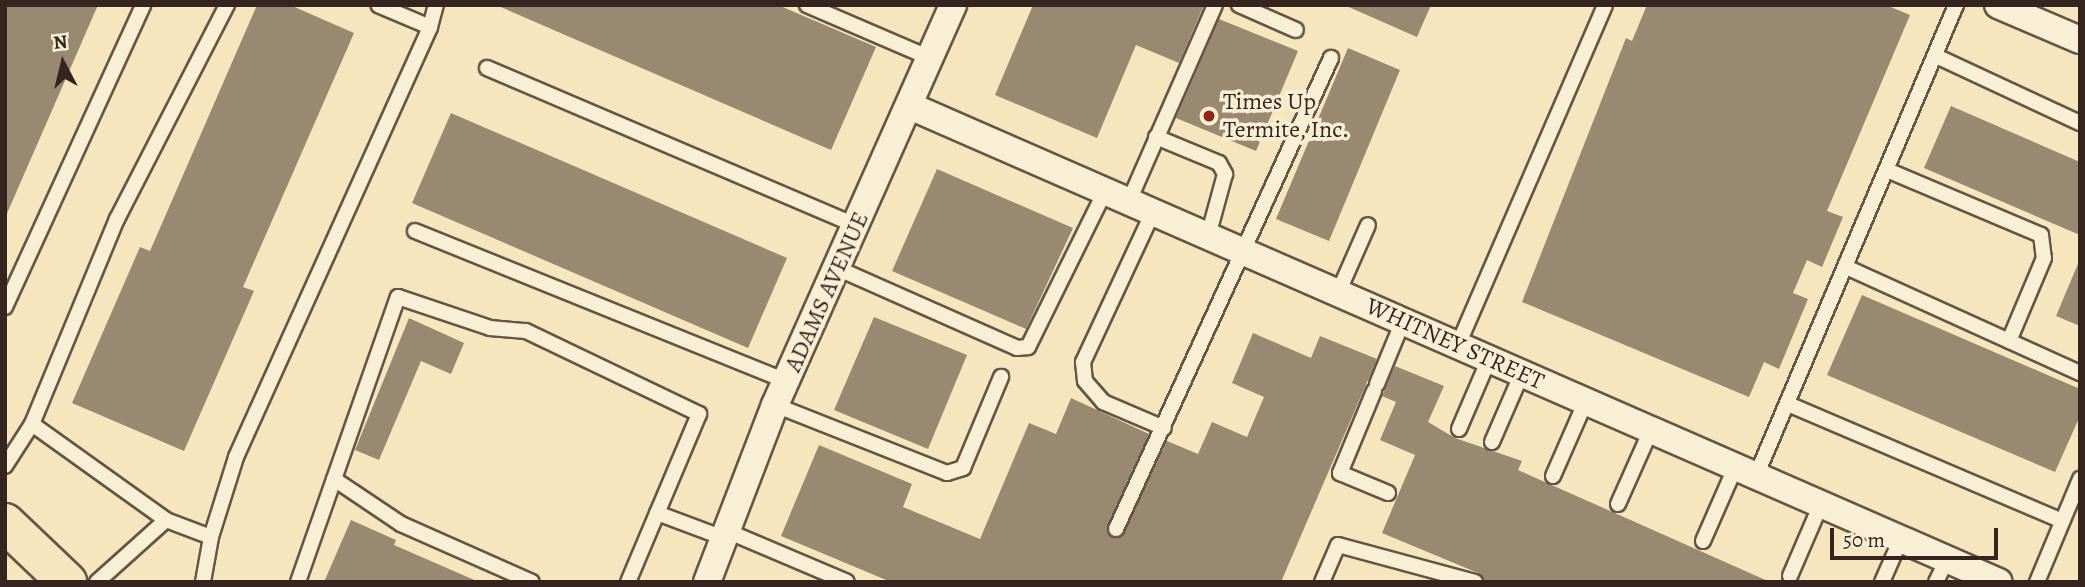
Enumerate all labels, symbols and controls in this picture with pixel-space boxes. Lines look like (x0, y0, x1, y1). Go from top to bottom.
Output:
north arrow (28, 28, 98, 98)
text: N (52, 28, 69, 56)
place label: Times Up Termite, Inc. (1223, 88, 1349, 144)
marker: Times Up Termite, Inc. (1201, 108, 1217, 124)
street label: ADAMS AVENUE (779, 208, 875, 376)
street label: WHITNEY STREET (1361, 292, 1549, 396)
scale bar (1833, 514, 2001, 558)
text: 50 m (1843, 526, 1885, 554)

